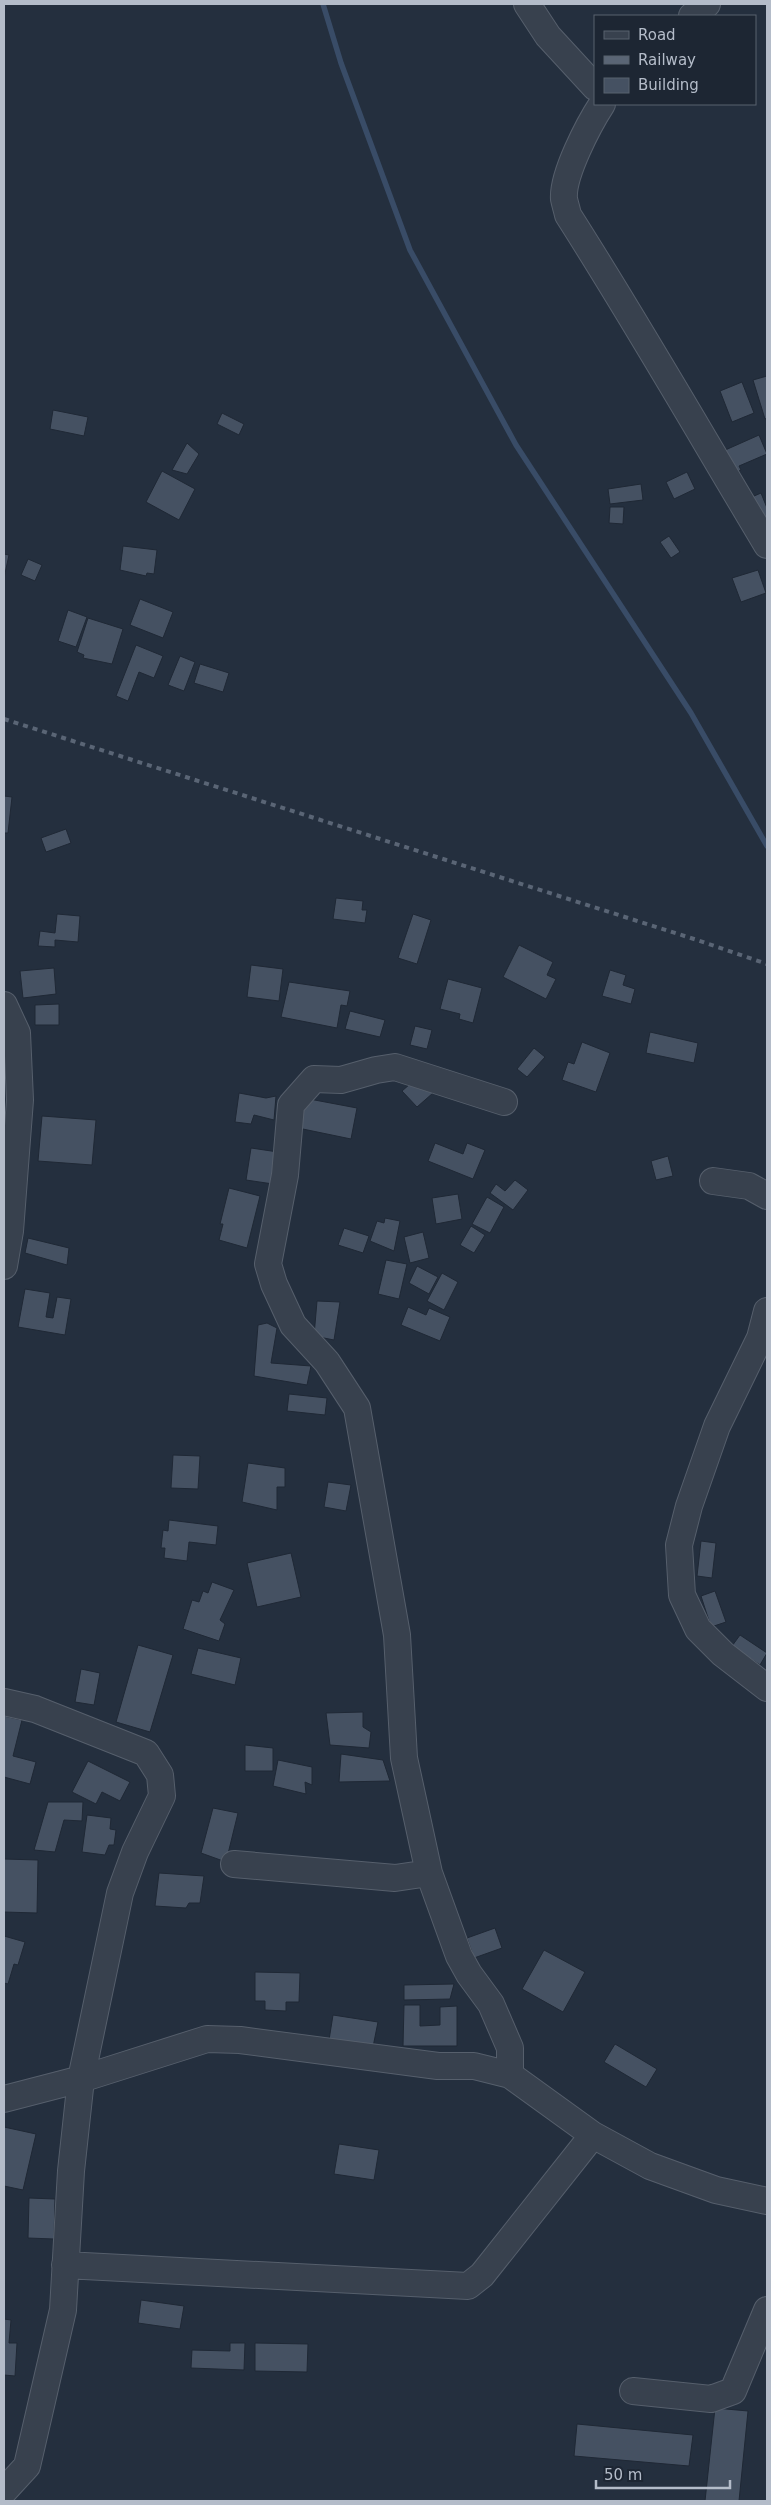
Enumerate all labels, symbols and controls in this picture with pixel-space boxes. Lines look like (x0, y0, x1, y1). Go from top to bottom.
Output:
legend (594, 15, 756, 105)
text: Road (638, 26, 676, 44)
text: Railway (638, 51, 696, 69)
text: Building (638, 76, 699, 94)
scale bar (596, 2458, 730, 2490)
text: 50 m (604, 2466, 642, 2484)

